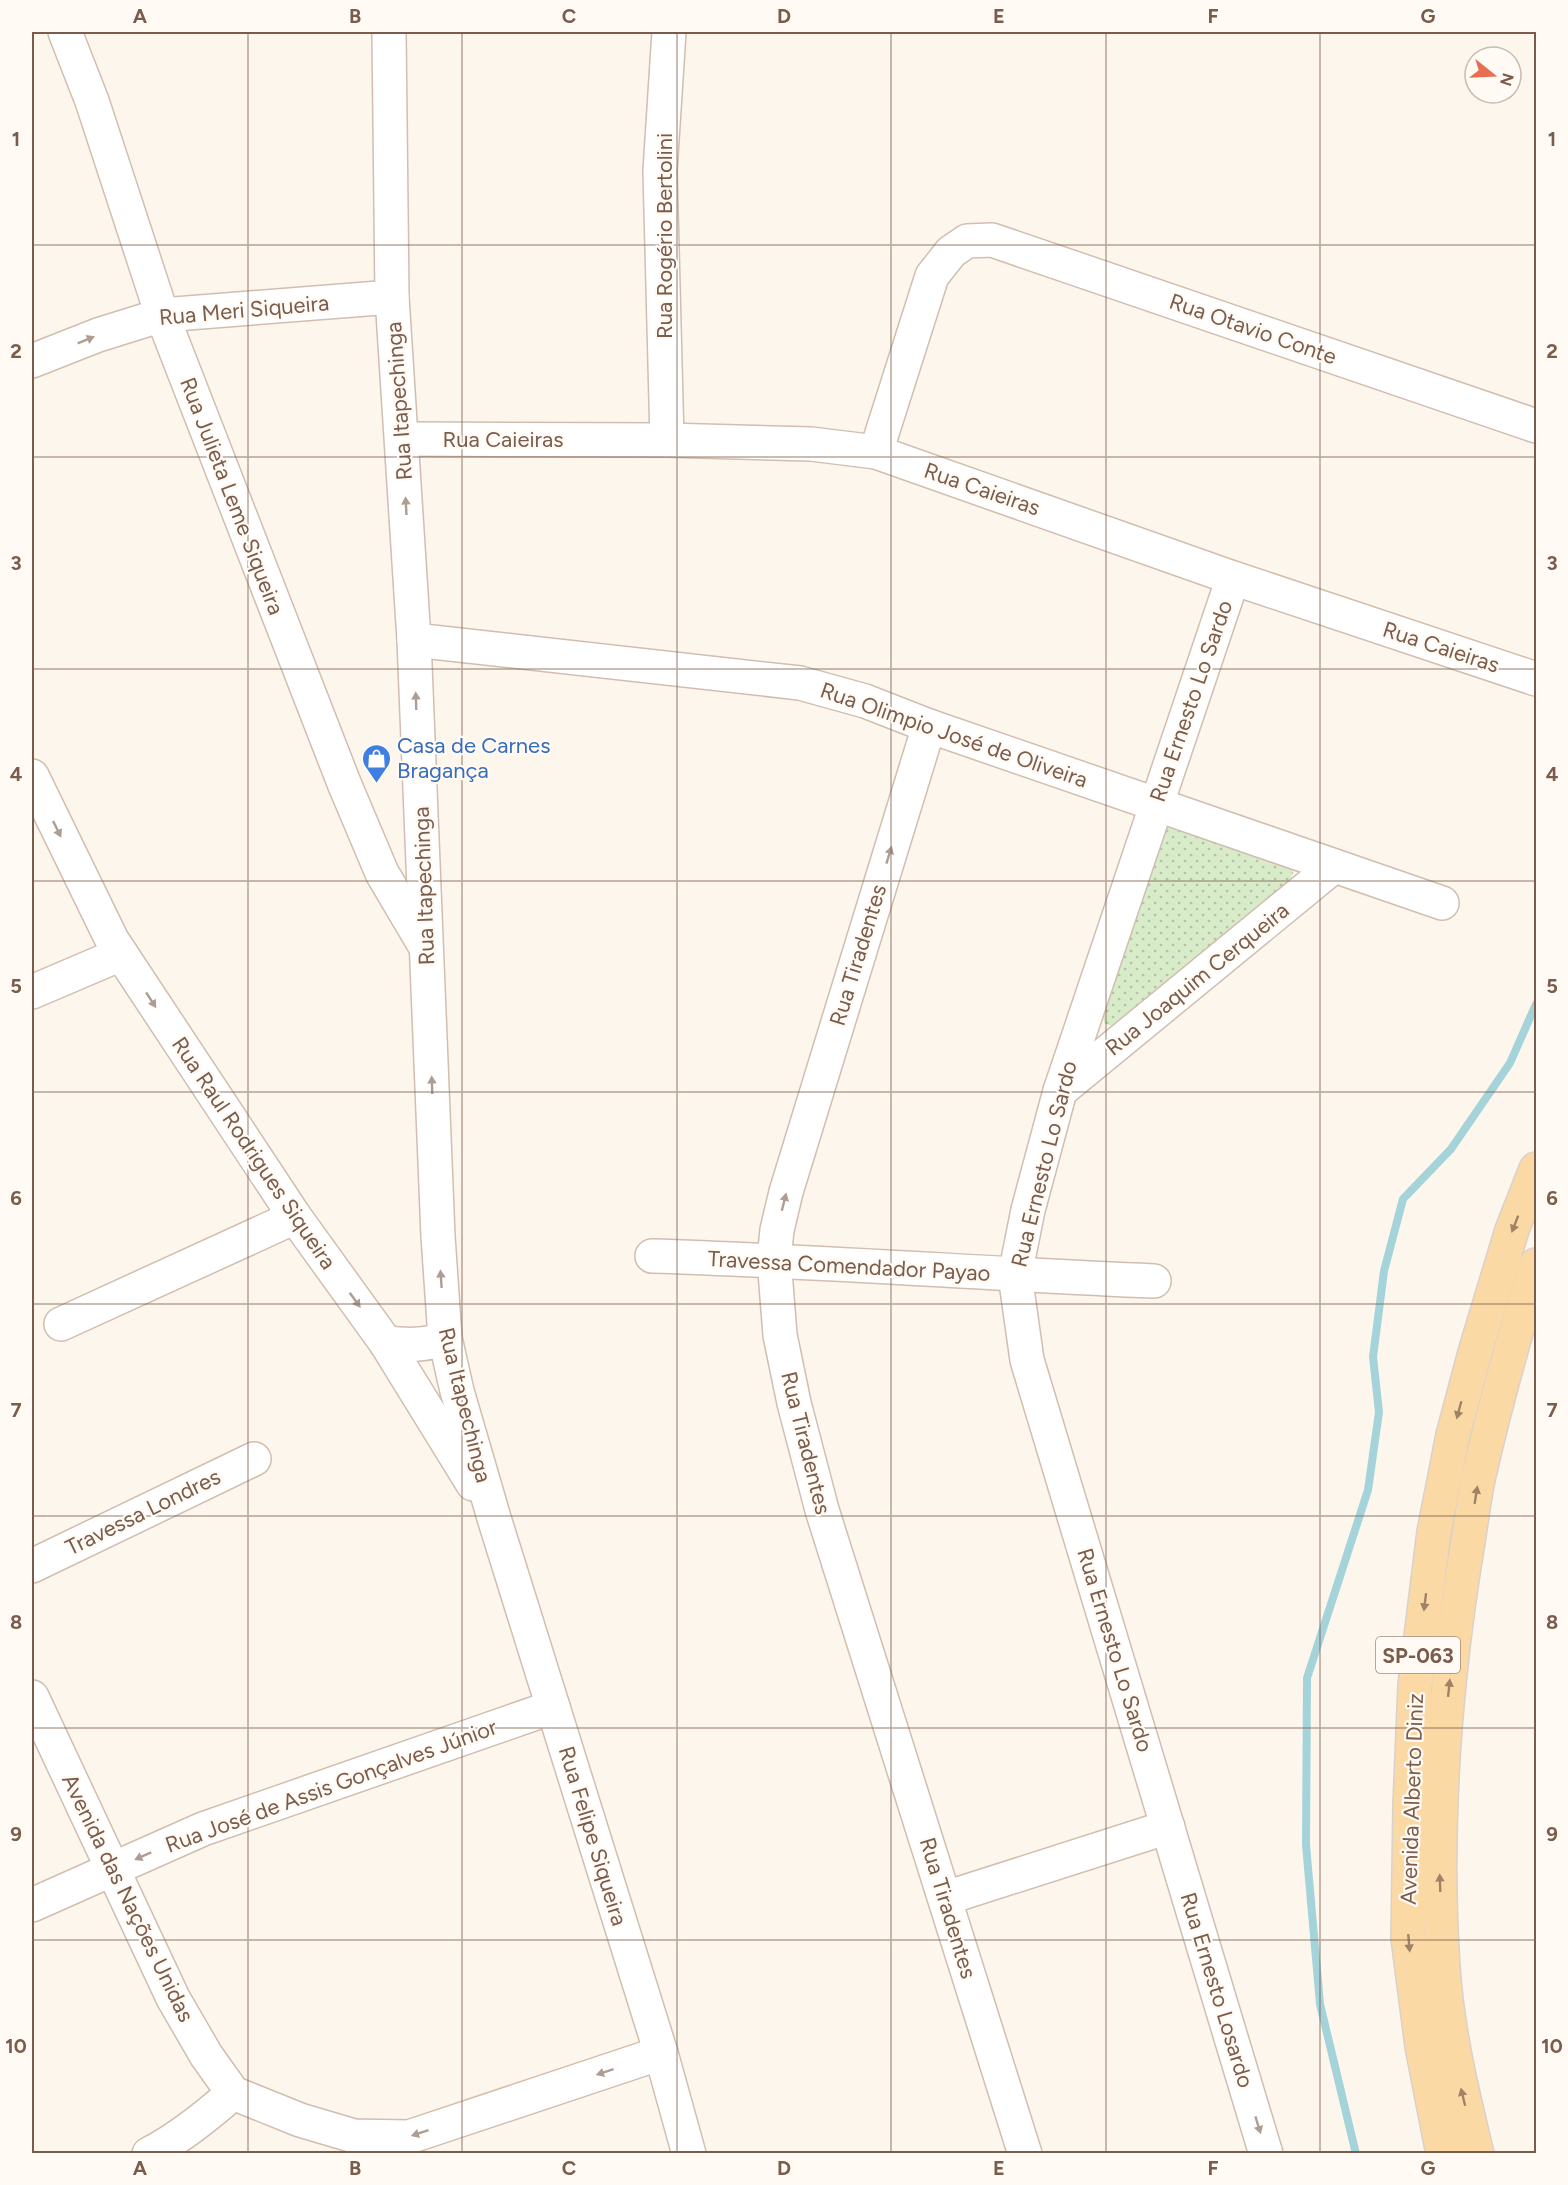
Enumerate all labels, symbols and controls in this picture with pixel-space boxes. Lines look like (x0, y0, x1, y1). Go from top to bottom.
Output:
text: A (133, 4, 148, 28)
text: B (349, 4, 361, 28)
text: C (562, 4, 576, 28)
text: D (777, 4, 791, 28)
text: E (993, 4, 1005, 28)
text: F (1207, 4, 1219, 28)
text: G (1421, 4, 1436, 28)
north arrow (1463, 45, 1523, 105)
text: N (1496, 71, 1518, 88)
text: 1 (12, 127, 20, 151)
text: 1 (1548, 127, 1556, 151)
street label: Rua Rogério Bertolini (651, 133, 678, 339)
street label: Rua Otavio Conte (1166, 288, 1340, 370)
street label: Rua Meri Siqueira (158, 289, 330, 331)
street label: Rua Itapechinga (380, 321, 418, 481)
one-way arrow (77, 335, 95, 344)
text: 2 (10, 339, 22, 363)
text: 2 (1546, 339, 1558, 363)
street label: Rua Julieta Leme Siqueira (174, 373, 290, 619)
street label: Rua Caieiras (443, 426, 563, 453)
street label: Rua Caieiras (920, 457, 1044, 521)
one-way arrow (401, 497, 410, 516)
text: 3 (10, 551, 22, 575)
text: 3 (1546, 551, 1558, 575)
street label: Rua Ernesto Lo Sardo (1144, 597, 1238, 805)
street label: Rua Caieiras (1379, 615, 1503, 679)
street label: Rua Olimpio José de Oliveira (817, 677, 1091, 793)
one-way arrow (412, 691, 421, 710)
place label: Casa de Carnes Bragança (397, 732, 550, 784)
shop icon: Casa de Carnes Bragança (360, 742, 392, 784)
text: 4 (10, 762, 23, 786)
text: 4 (1546, 762, 1559, 786)
street label: Rua Itapechinga (408, 806, 440, 966)
one-way arrow (52, 820, 62, 838)
one-way arrow (885, 846, 894, 864)
street label: Rua Tiradentes (824, 881, 892, 1029)
street label: Rua Joaquim Cerqueira (1100, 897, 1294, 1061)
text: 5 (10, 974, 22, 998)
text: 5 (1546, 974, 1558, 998)
one-way arrow (145, 991, 157, 1007)
street label: Rua Raul Rodrigues Siqueira (166, 1032, 342, 1274)
street label: Rua Ernesto Lo Sardo (1005, 1058, 1083, 1270)
one-way arrow (428, 1075, 437, 1094)
text: 6 (10, 1186, 22, 1210)
text: 6 (1546, 1186, 1558, 1210)
one-way arrow (779, 1193, 789, 1211)
one-way arrow (1510, 1215, 1520, 1233)
street label: Travessa Comendador Payao (707, 1245, 991, 1287)
one-way arrow (436, 1270, 446, 1289)
one-way arrow (349, 1291, 361, 1307)
street label: Rua Itapechinga (433, 1325, 497, 1485)
street label: Rua Tiradentes (775, 1369, 837, 1517)
text: 7 (10, 1398, 22, 1422)
text: 7 (1546, 1398, 1558, 1422)
one-way arrow (1454, 1401, 1464, 1420)
street label: Travessa Londres (61, 1463, 225, 1561)
one-way arrow (1472, 1485, 1481, 1504)
street label: Rua Ernesto Lo Sardo (1071, 1545, 1159, 1755)
one-way arrow (1420, 1593, 1430, 1612)
text: 8 (10, 1610, 22, 1634)
text: 8 (1546, 1610, 1558, 1634)
road number: SP-063 (1376, 1637, 1460, 1673)
one-way arrow (1444, 1678, 1454, 1697)
street label: Avenida Alberto Diniz (1395, 1693, 1429, 1905)
street label: Rua José de Assis Gonçalves Júnior (162, 1713, 501, 1859)
street label: Rua Felipe Siqueira (553, 1743, 633, 1929)
street label: Avenida das Nações Unidas (56, 1770, 200, 2026)
text: 9 (10, 1822, 22, 1846)
text: 9 (1546, 1822, 1558, 1846)
street label: Rua Tiradentes (914, 1834, 982, 1982)
one-way arrow (134, 1851, 151, 1860)
one-way arrow (1435, 1873, 1444, 1892)
street label: Rua Ernesto Losardo (1174, 1889, 1260, 2091)
one-way arrow (1404, 1934, 1414, 1953)
text: 10 (5, 2034, 27, 2058)
text: 10 (1541, 2034, 1563, 2058)
one-way arrow (596, 2067, 614, 2077)
one-way arrow (1458, 2087, 1468, 2106)
one-way arrow (1254, 2116, 1263, 2134)
one-way arrow (411, 2129, 429, 2139)
text: A (133, 2156, 148, 2180)
text: B (349, 2156, 361, 2180)
text: C (562, 2156, 576, 2180)
text: D (777, 2156, 791, 2180)
text: E (993, 2156, 1005, 2180)
text: F (1207, 2156, 1219, 2180)
text: G (1421, 2156, 1436, 2180)

